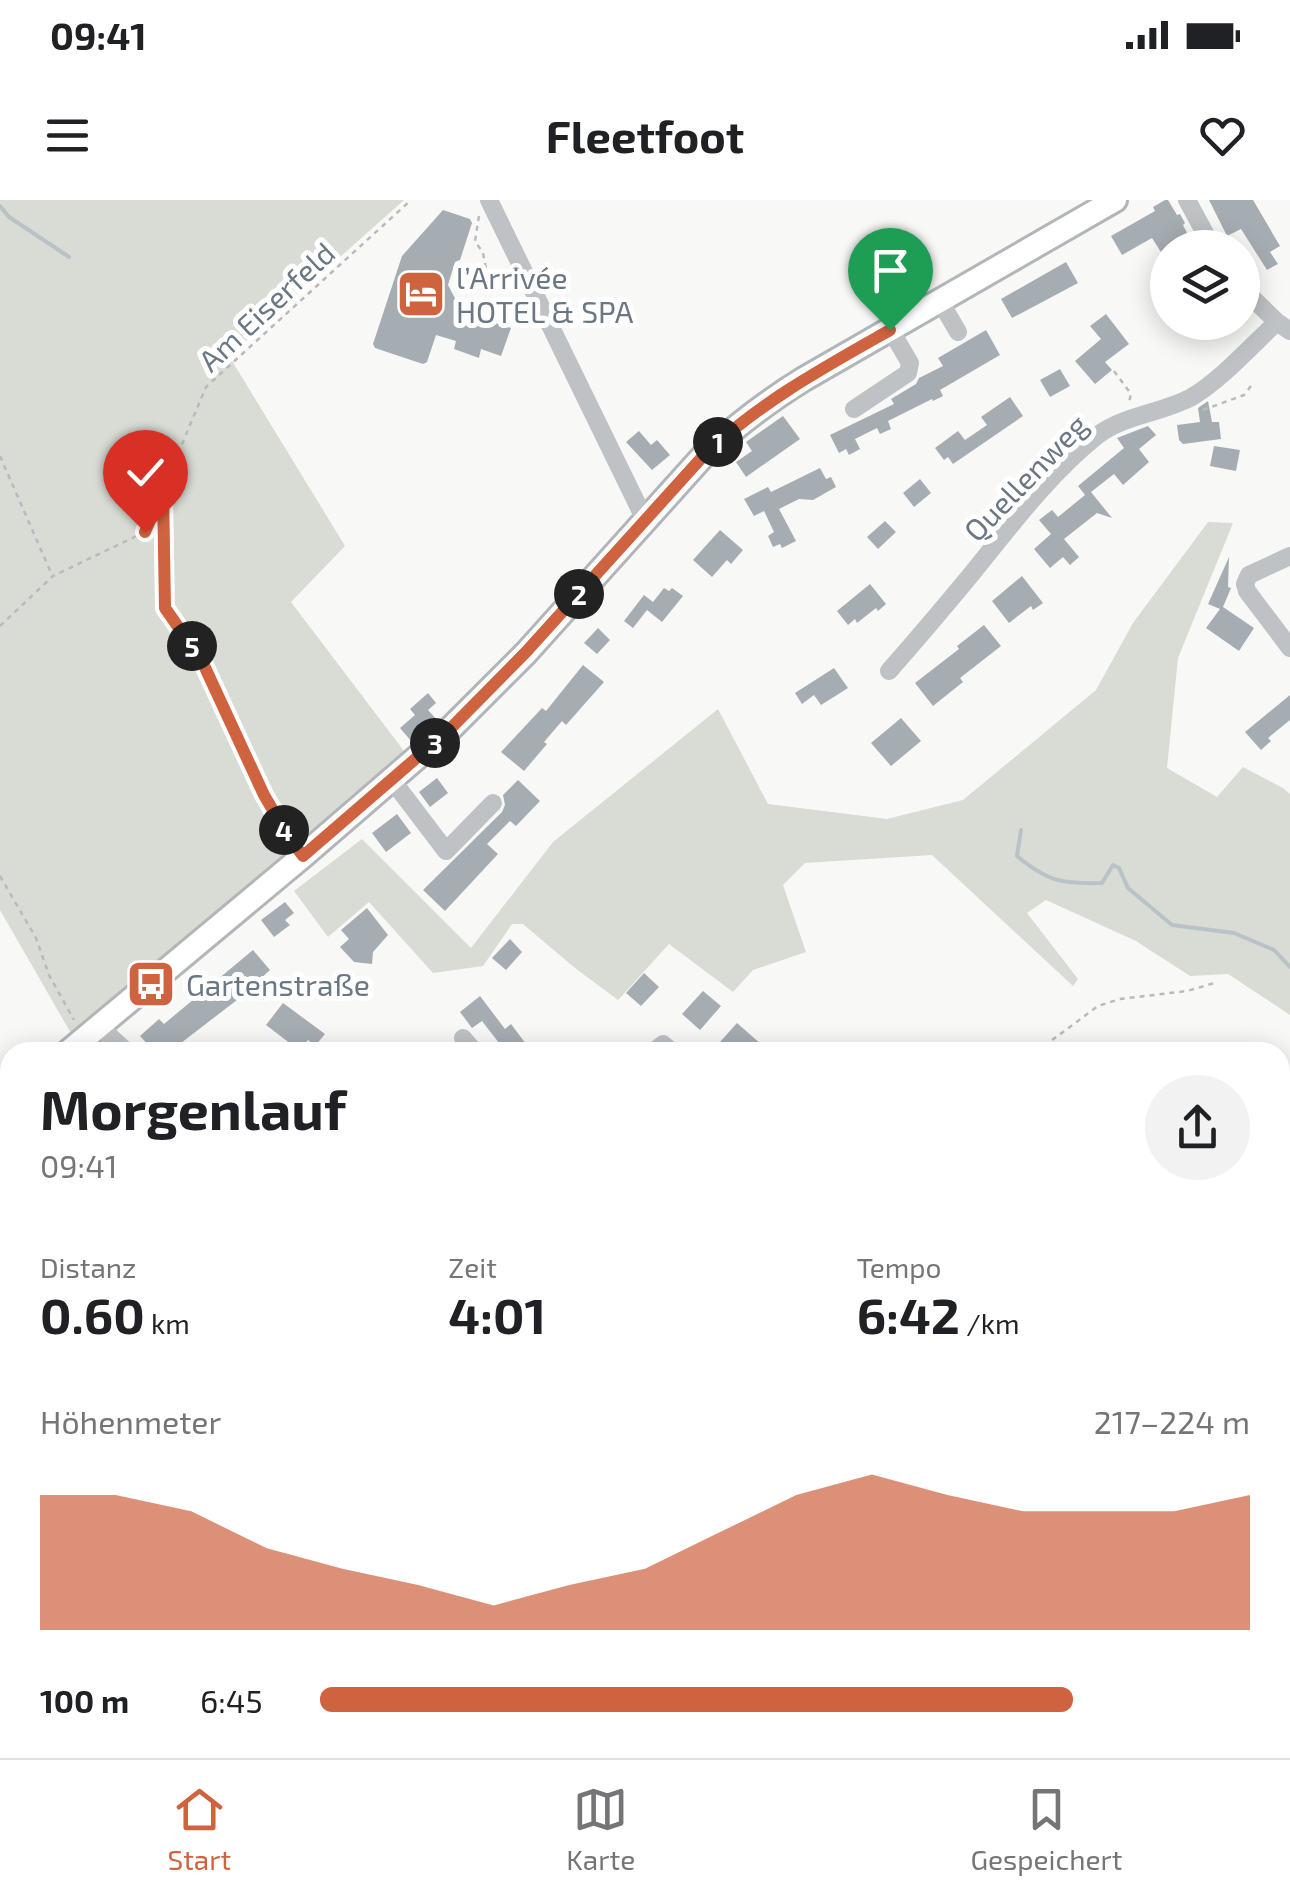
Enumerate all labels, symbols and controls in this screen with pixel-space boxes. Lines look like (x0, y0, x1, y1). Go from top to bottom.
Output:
text: 09:41 (50, 12, 147, 58)
icon: menu (40, 108, 95, 163)
text: Fleetfoot (546, 108, 744, 162)
icon: heart (1195, 108, 1250, 163)
pin (848, 228, 933, 331)
map controls (1150, 230, 1260, 340)
button: layers (1150, 230, 1260, 340)
street label: Am Eiserfeld (191, 234, 341, 378)
icon: arrive (863, 243, 918, 298)
place label: l’Arrivée HOTEL & SPA (456, 259, 634, 329)
hotel icon: l’Arrivée HOTEL & SPA (395, 268, 447, 320)
street label: Quellenweg (956, 406, 1094, 548)
pin: 1 (693, 417, 743, 467)
text: 1 (712, 425, 724, 459)
pin (103, 430, 188, 533)
icon: check (118, 445, 173, 500)
pin: 2 (554, 569, 604, 619)
text: 2 (571, 577, 587, 611)
pin: 5 (167, 621, 217, 671)
text: 5 (184, 629, 200, 663)
pin: 3 (410, 718, 460, 768)
text: 3 (427, 726, 443, 760)
pin: 4 (259, 805, 309, 855)
text: 4 (275, 813, 293, 847)
bus stop icon: Gartenstraße (125, 958, 177, 1010)
place label: Gartenstraße (186, 966, 370, 1002)
text: Morgenlauf (40, 1075, 346, 1141)
button: share (1145, 1075, 1250, 1180)
text: 09:41 (40, 1146, 118, 1184)
text: Distanz (40, 1250, 136, 1284)
text: Zeit (448, 1250, 497, 1284)
text: Tempo (857, 1250, 942, 1284)
text: 0.60 (40, 1284, 145, 1344)
text: 4:01 (448, 1284, 546, 1344)
text: 6:42 (857, 1284, 960, 1344)
text: km (145, 1306, 190, 1340)
text: /km (960, 1306, 1019, 1340)
text: Höhenmeter (40, 1402, 221, 1440)
text: 217–224 m (1094, 1402, 1250, 1440)
text: 100 m (40, 1681, 129, 1719)
text: 6:45 (200, 1681, 263, 1719)
tab: Start (168, 1782, 231, 1876)
tab: Karte (566, 1782, 635, 1876)
tab: Gespeichert (970, 1782, 1122, 1876)

